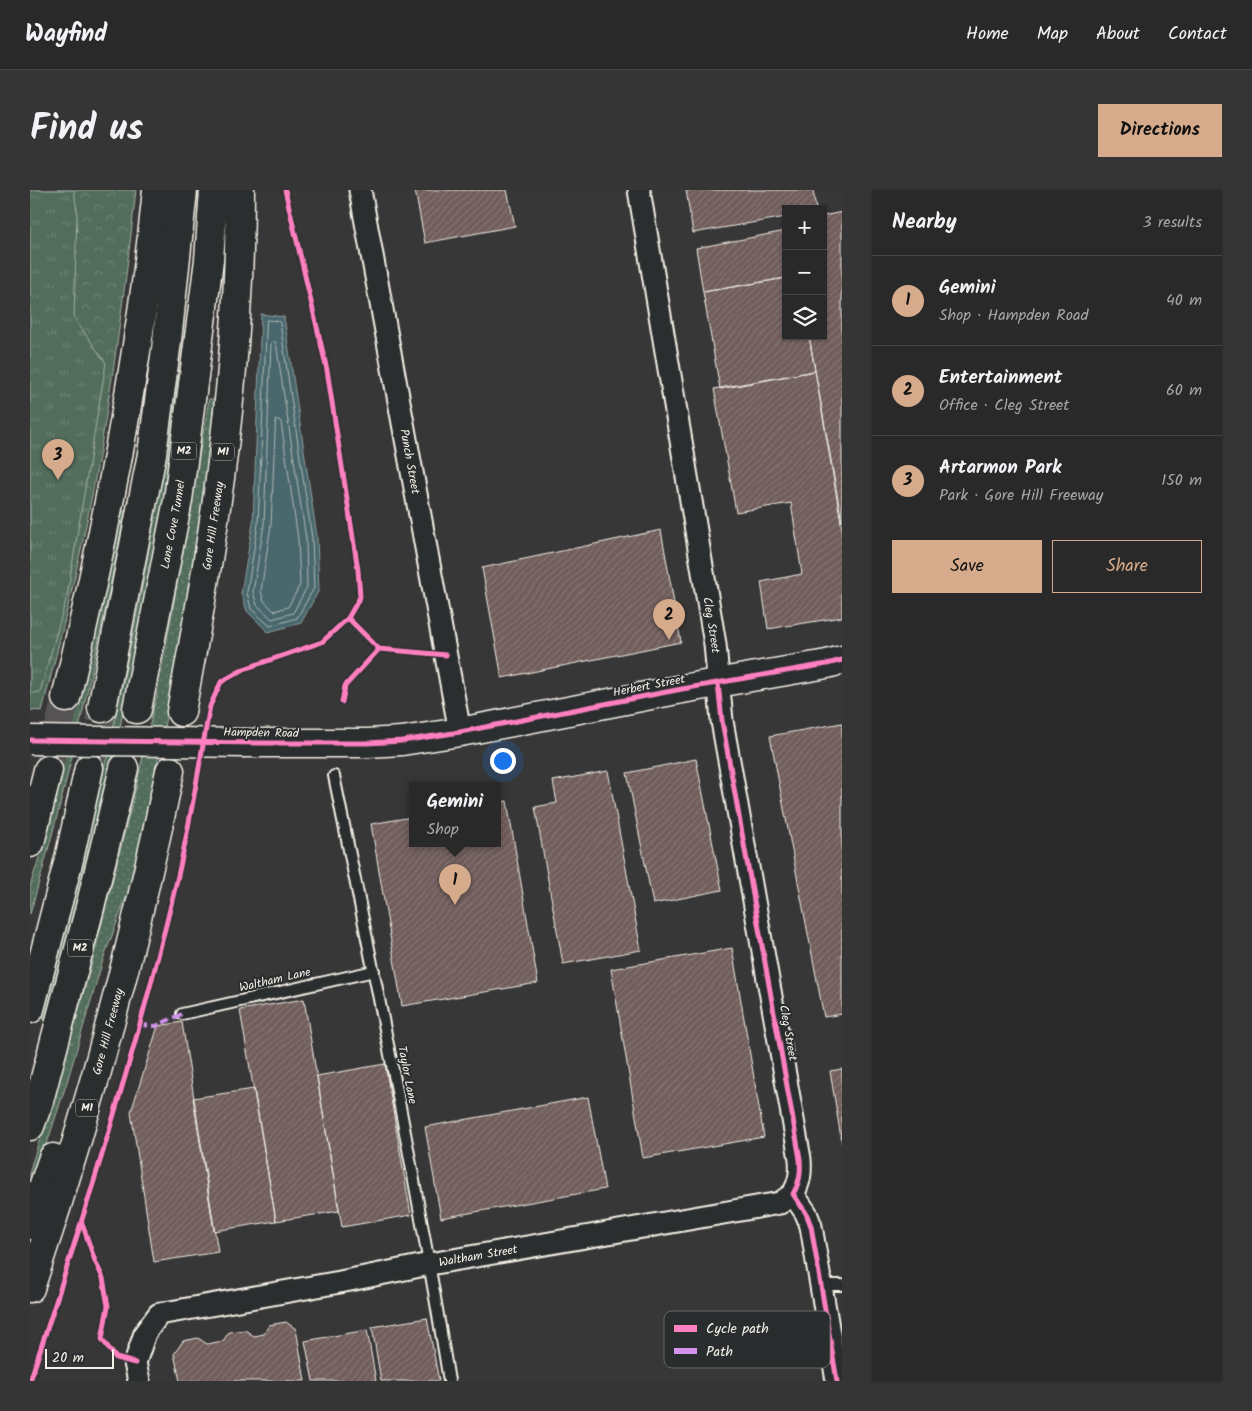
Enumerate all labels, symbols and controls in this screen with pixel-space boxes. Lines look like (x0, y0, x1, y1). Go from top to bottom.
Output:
text: Wayfind (25, 15, 107, 54)
text: Home (966, 20, 1009, 49)
text: Map (1037, 20, 1068, 49)
text: About (1096, 20, 1140, 49)
text: Contact (1168, 20, 1227, 49)
text: Find us (30, 102, 143, 158)
button: Directions (1098, 104, 1222, 157)
map controls (782, 205, 827, 340)
button: + (782, 205, 827, 250)
text: Nearby (892, 206, 957, 239)
text: 3 results (1143, 210, 1202, 235)
button: − (782, 250, 827, 295)
text: Gemini (939, 273, 996, 303)
text: 1 (906, 288, 910, 313)
text: 40 m (1166, 288, 1202, 313)
button: layers (782, 295, 827, 340)
text: Shop · Hampden Road (939, 303, 1088, 328)
text: Entertainment (939, 363, 1062, 393)
text: 2 (903, 378, 913, 403)
text: 60 m (1166, 378, 1202, 403)
text: Office · Cleg Street (939, 393, 1070, 418)
street label: Punch Street (395, 427, 425, 496)
pin: 3 (42, 439, 74, 480)
road number: M2 (172, 442, 196, 460)
road number: M1 (212, 443, 234, 460)
text: Artarmon Park (939, 453, 1061, 483)
text: 3 (904, 468, 912, 493)
text: 150 m (1161, 468, 1202, 493)
street label: Lane Cove Tunnel (155, 479, 190, 571)
street label: Gore Hill Freeway (197, 480, 229, 571)
text: Park · Gore Hill Freeway (939, 483, 1103, 508)
button: Save (892, 540, 1042, 593)
button: Share (1052, 540, 1202, 593)
street label: Cleg Street (698, 595, 725, 654)
pin: 2 (653, 599, 685, 640)
street label: Herbert Street (611, 670, 687, 702)
street label: Hampden Road (223, 723, 300, 743)
your location (490, 748, 516, 774)
popup (409, 782, 501, 847)
text: Gemini (427, 787, 483, 817)
text: Shop (427, 817, 459, 842)
pin: 1 (439, 864, 471, 905)
road number: M2 (68, 940, 92, 956)
street label: Waltham Lane (237, 962, 313, 997)
street label: Gore Hill Freeway (87, 986, 129, 1077)
street label: Cleg Street (774, 1004, 802, 1063)
street label: Taylor Lane (392, 1044, 422, 1106)
road number: M1 (76, 1100, 98, 1116)
street label: Waltham Street (437, 1239, 519, 1272)
legend (664, 1311, 830, 1368)
text: Cycle path (706, 1318, 769, 1340)
text: Path (706, 1341, 733, 1363)
scale bar (45, 1346, 114, 1369)
text: 20 m (52, 1347, 84, 1369)

